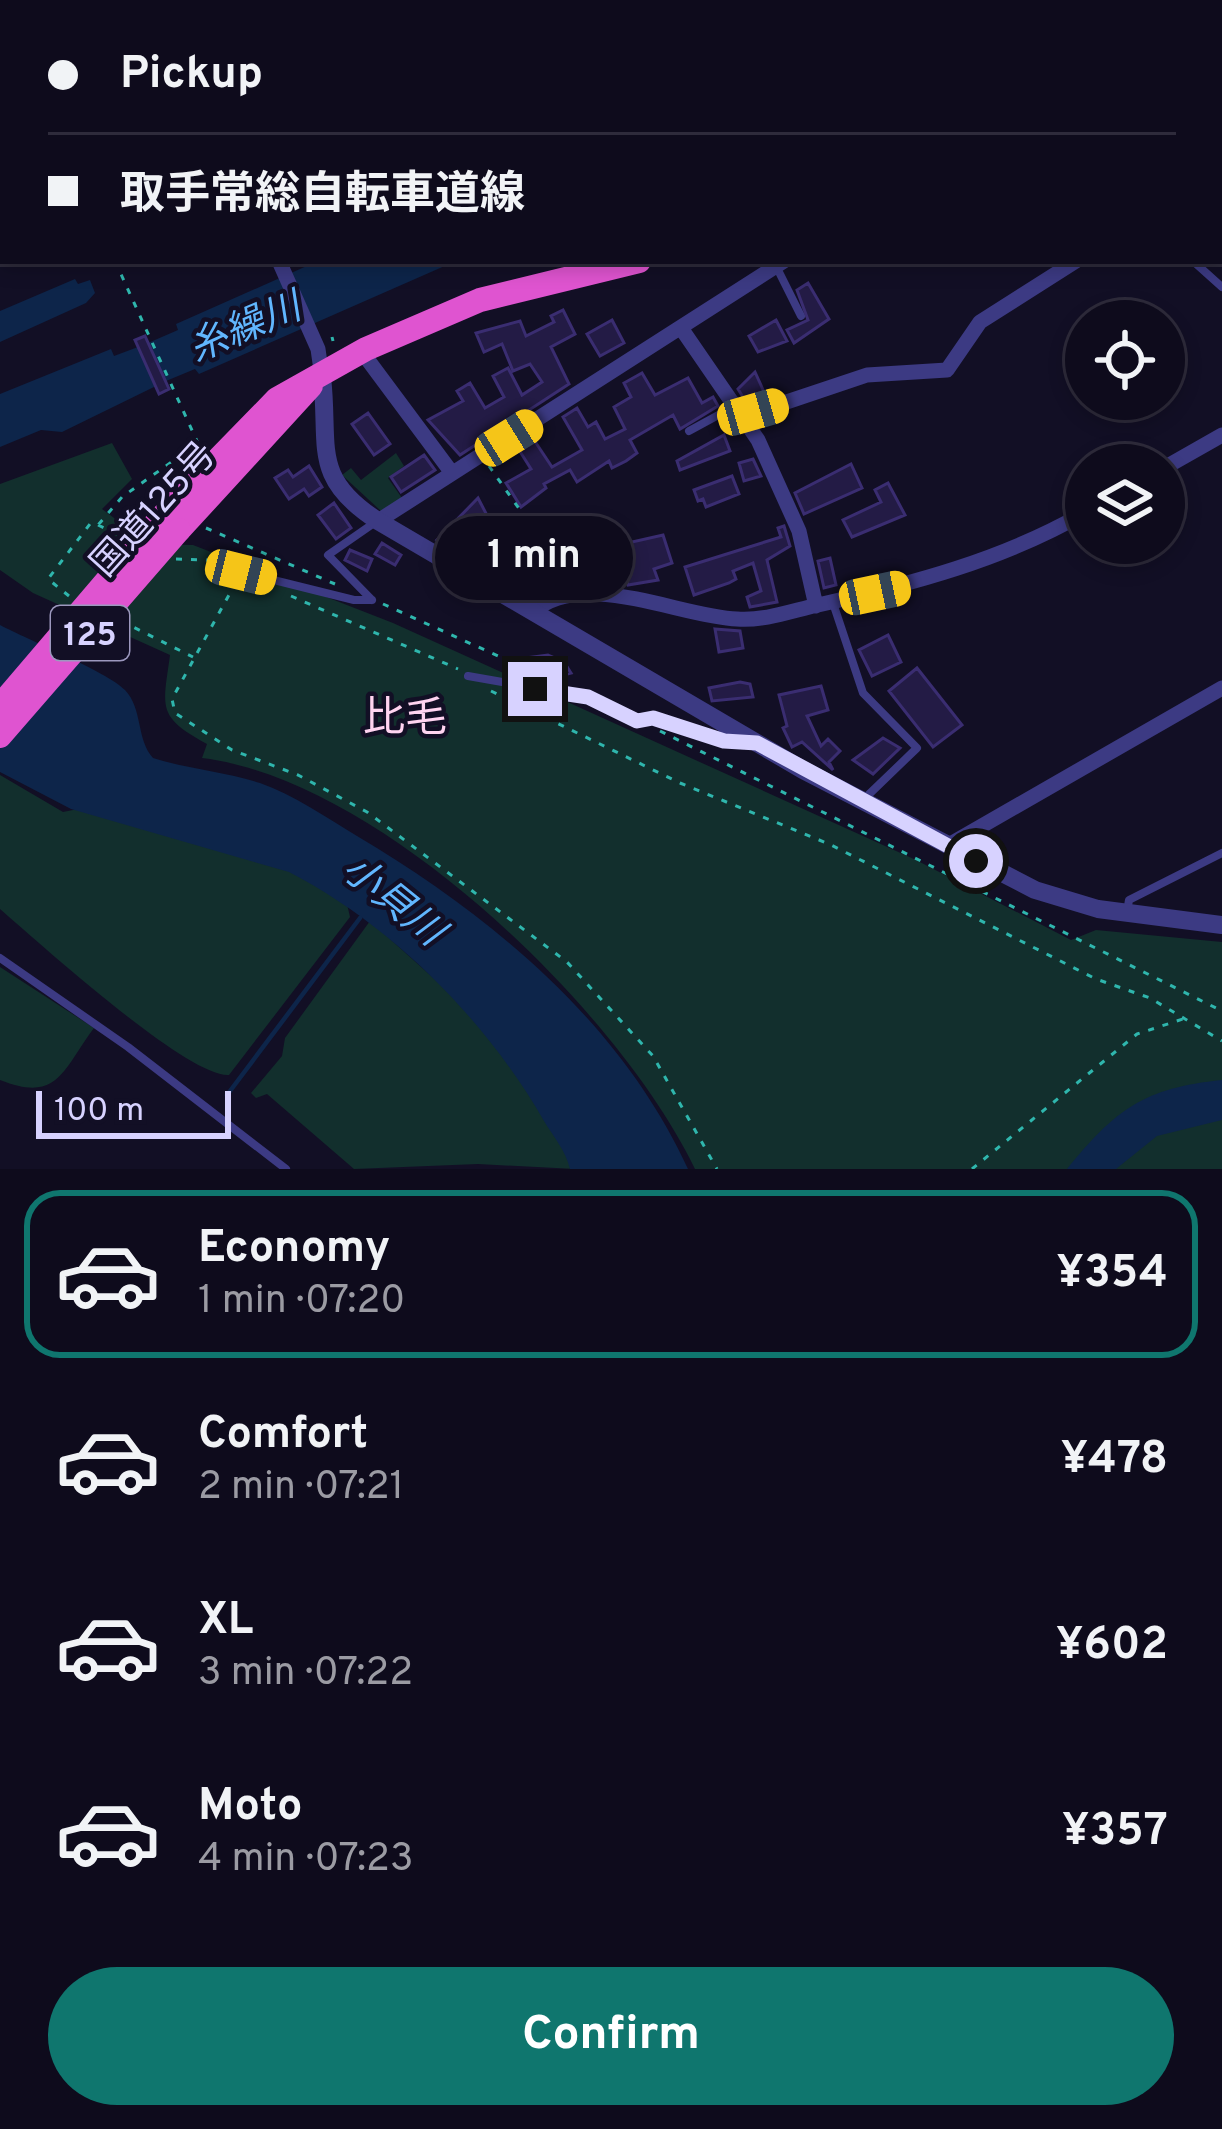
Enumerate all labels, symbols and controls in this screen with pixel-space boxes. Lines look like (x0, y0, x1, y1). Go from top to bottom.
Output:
text: Pickup (120, 47, 263, 104)
text: 取手常総自転車道線 (120, 168, 525, 225)
water label: 糸繰川 (182, 283, 313, 376)
map controls (1065, 300, 1185, 564)
button: locate (1065, 300, 1185, 420)
car (713, 385, 793, 439)
car (469, 404, 549, 472)
street label: 国道125号 (82, 434, 228, 588)
button: layers (1065, 444, 1185, 564)
callout: 1 min (436, 515, 634, 599)
text: 1 min (487, 533, 581, 582)
car (202, 546, 280, 598)
car (836, 568, 914, 618)
road number: 125 (51, 606, 129, 660)
route end (508, 662, 562, 716)
district label: 比毛 (363, 694, 447, 747)
route start (949, 834, 1003, 888)
water label: 小貝川 (330, 847, 455, 961)
scale bar (36, 1085, 231, 1138)
text: 100 m (54, 1091, 144, 1133)
icon: car (54, 1220, 162, 1328)
text: Economy (198, 1221, 390, 1278)
text: ¥354 (1056, 1246, 1168, 1303)
text: 1 min · 07:20 (198, 1278, 405, 1327)
icon: car (54, 1406, 162, 1514)
text: Comfort (198, 1407, 368, 1464)
text: ¥478 (1061, 1432, 1168, 1489)
text: 2 min · 07:21 (198, 1464, 404, 1513)
icon: car (54, 1592, 162, 1700)
text: XL (198, 1593, 253, 1650)
text: ¥602 (1056, 1618, 1168, 1675)
text: 3 min · 07:22 (198, 1650, 413, 1699)
icon: car (54, 1778, 162, 1886)
text: Moto (198, 1779, 302, 1836)
text: ¥357 (1062, 1804, 1168, 1861)
text: 4 min · 07:23 (198, 1836, 413, 1885)
button: Confirm (48, 1967, 1174, 2105)

